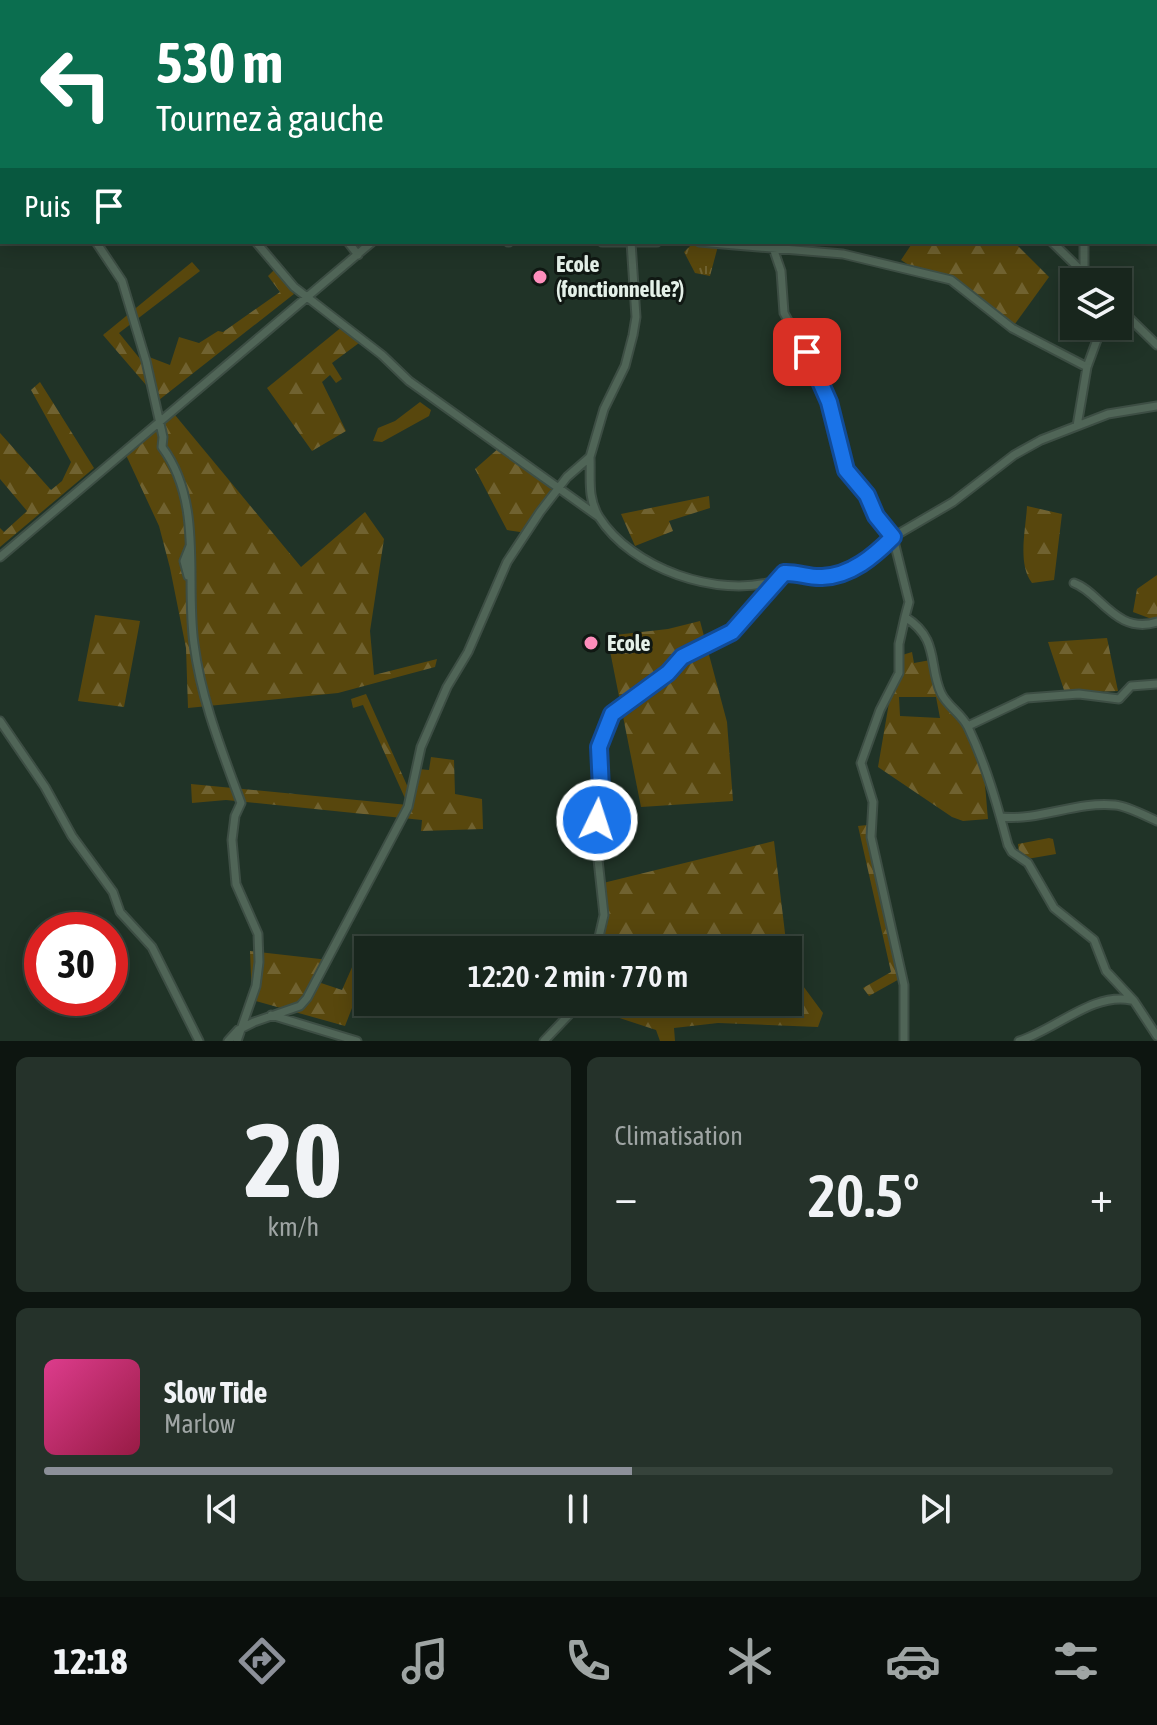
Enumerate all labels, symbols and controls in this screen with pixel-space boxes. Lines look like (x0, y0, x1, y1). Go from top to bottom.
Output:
text: 530 m (156, 31, 283, 95)
icon: left (24, 32, 128, 136)
text: Tournez à gauche (156, 97, 384, 139)
icon: arrive (87, 184, 131, 228)
text: Puis (24, 189, 71, 223)
place label: Ecole (fonctionnelle?) (556, 251, 684, 302)
marker: Ecole (fonctionnelle?) (531, 268, 549, 286)
map controls (1060, 268, 1132, 340)
button: layers (1060, 268, 1132, 340)
pin (773, 318, 841, 386)
icon: arrive (785, 330, 829, 374)
place label: Ecole (607, 630, 650, 656)
marker: Ecole (582, 634, 600, 652)
position arrow (555, 778, 639, 862)
speed limit sign: 30 (24, 912, 128, 1016)
text: 12:20 · 2 min · 770 m (468, 959, 688, 993)
text: 20 (244, 1100, 342, 1219)
text: Climatisation (615, 1121, 743, 1151)
text: 20.5° (808, 1161, 920, 1230)
text: − (615, 1171, 637, 1221)
text: + (1090, 1171, 1113, 1221)
text: km/h (267, 1212, 319, 1242)
text: Slow Tide (164, 1375, 267, 1409)
text: Marlow (164, 1409, 235, 1439)
icon: previous (200, 1487, 244, 1531)
icon: pause (556, 1487, 600, 1531)
icon: next (913, 1487, 957, 1531)
icon: directions (234, 1633, 290, 1689)
icon: music (397, 1633, 453, 1689)
icon: phone (560, 1633, 616, 1689)
icon: climate (722, 1633, 778, 1689)
icon: car (885, 1633, 941, 1689)
icon: filters (1048, 1633, 1104, 1689)
text: 12:18 (53, 1640, 127, 1682)

